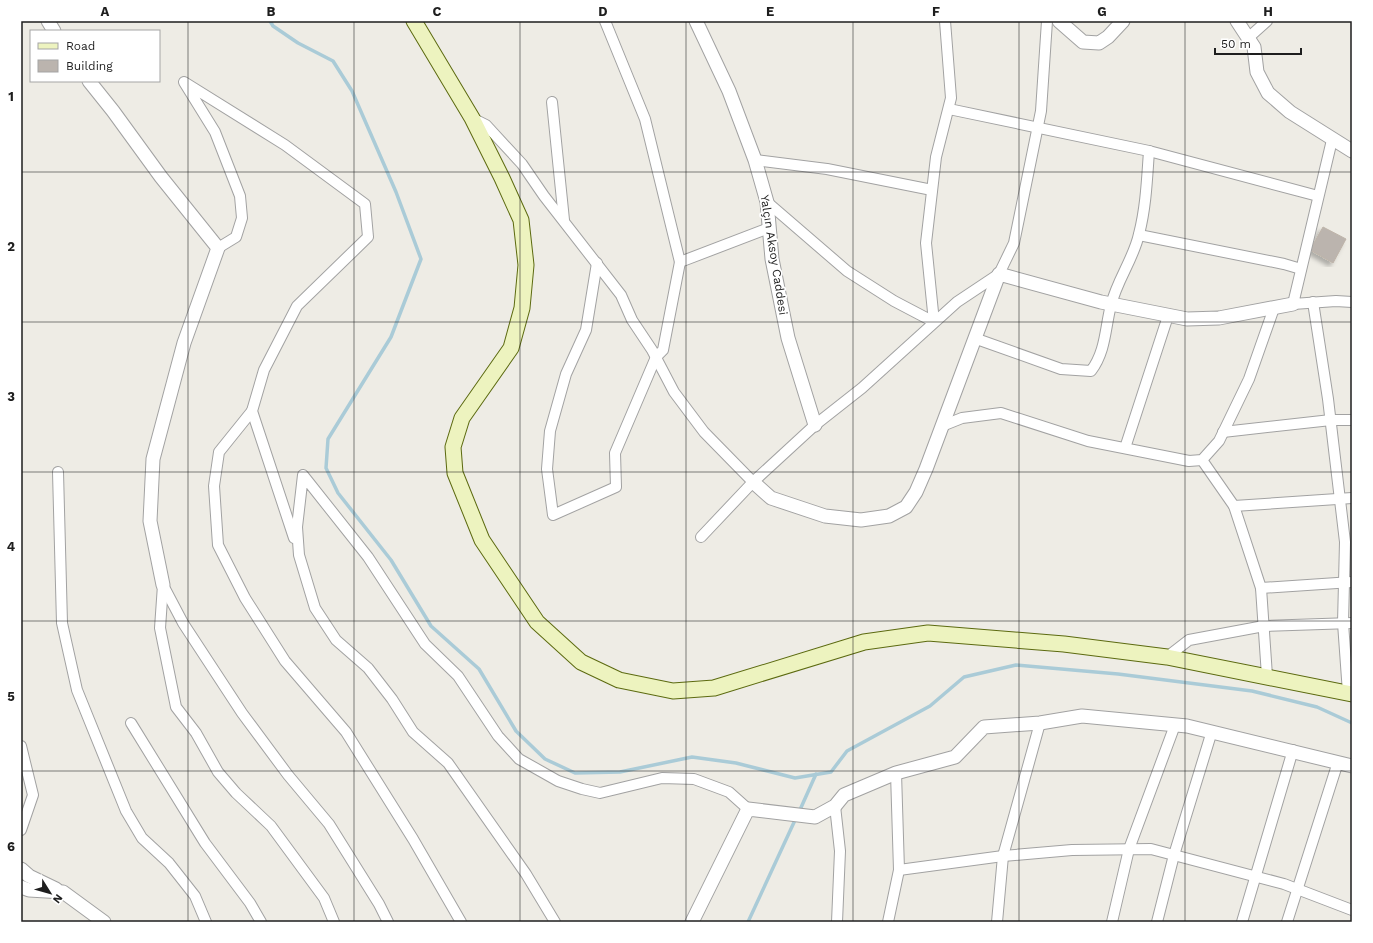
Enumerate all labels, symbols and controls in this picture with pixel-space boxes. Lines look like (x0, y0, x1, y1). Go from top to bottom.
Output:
text: A (101, 4, 110, 19)
text: B (267, 4, 276, 19)
text: C (433, 4, 442, 19)
text: D (598, 4, 608, 19)
text: E (766, 4, 774, 19)
text: F (932, 4, 940, 19)
text: G (1097, 4, 1107, 19)
text: H (1263, 4, 1273, 19)
legend (30, 30, 160, 82)
scale bar (1215, 30, 1301, 56)
text: 50 m (1221, 37, 1251, 51)
text: Road (66, 39, 95, 53)
text: Building (66, 59, 113, 73)
text: 1 (8, 89, 14, 104)
street label: Yalçın Aksoy Caddesi (758, 194, 790, 316)
text: 2 (7, 239, 15, 254)
text: 3 (7, 389, 15, 404)
text: 4 (7, 539, 16, 554)
text: 5 (7, 689, 15, 704)
text: 6 (7, 839, 15, 854)
north arrow (30, 873, 70, 913)
text: N (50, 892, 65, 906)

